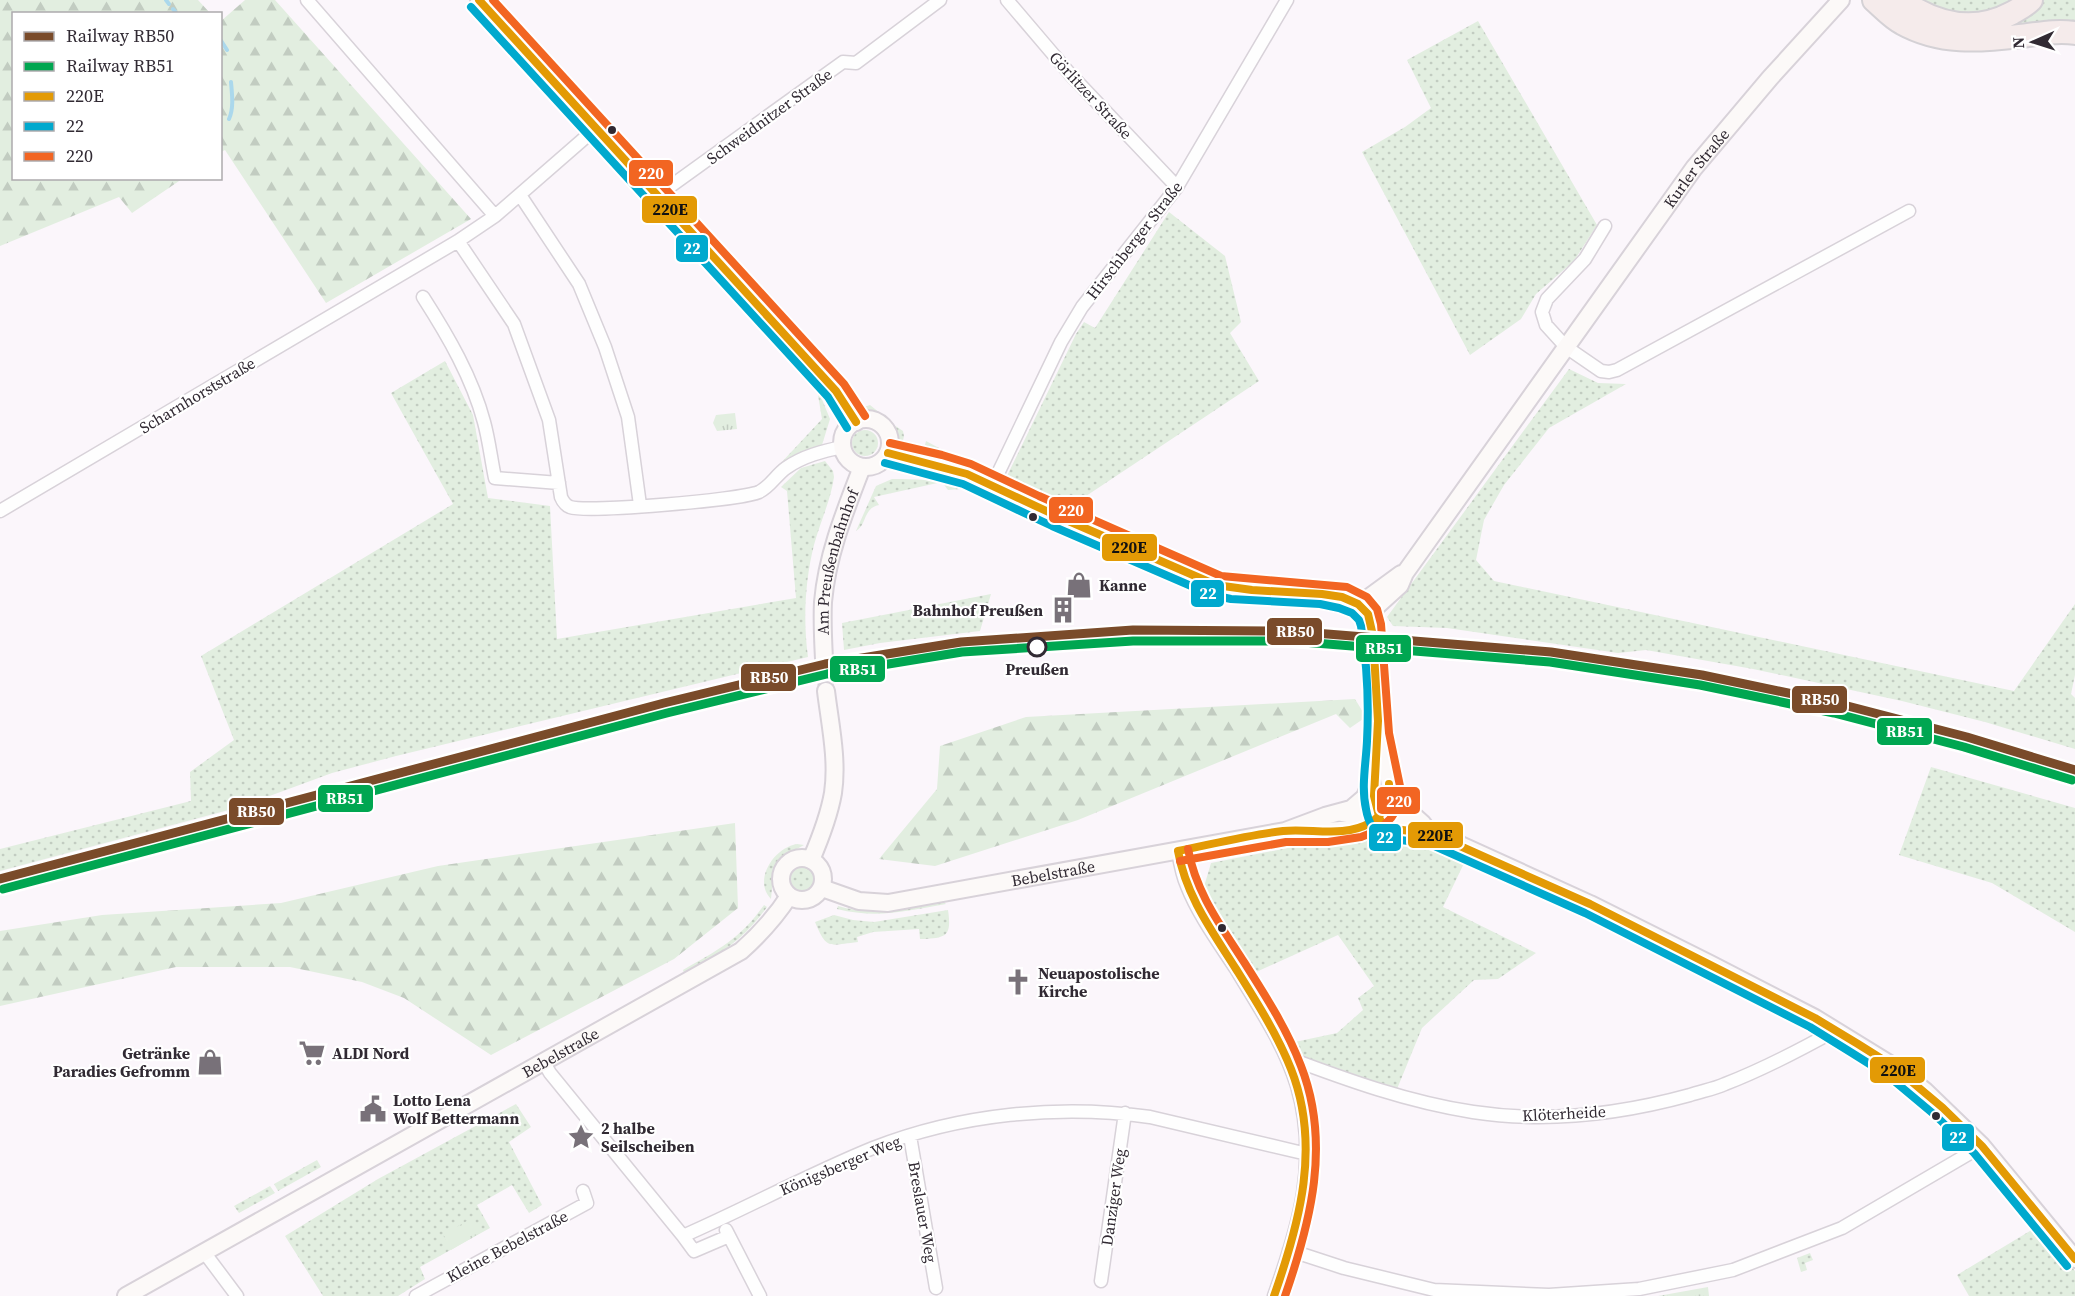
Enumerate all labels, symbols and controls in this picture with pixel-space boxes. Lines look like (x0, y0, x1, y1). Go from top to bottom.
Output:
legend (12, 12, 222, 180)
north arrow (2003, 12, 2063, 72)
text: Railway RB50 (66, 23, 174, 48)
text: N (2007, 36, 2029, 49)
street label: Görlitzer Straße (1045, 46, 1137, 144)
text: Railway RB51 (66, 53, 174, 78)
street label: Schweidnitzer Straße (702, 63, 836, 169)
text: 220E (66, 83, 104, 108)
text: 22 (66, 113, 84, 138)
street label: Kurler Straße (1658, 123, 1734, 212)
unlabelled marker (606, 124, 618, 136)
text: 220 (66, 143, 93, 168)
line badge: 220 (628, 159, 674, 187)
text: 220 (638, 162, 664, 184)
street label: Hirschberger Straße (1081, 176, 1187, 304)
line badge: 220E (641, 195, 698, 224)
text: 220E (652, 198, 688, 220)
line badge: 22 (675, 234, 709, 263)
text: 22 (683, 237, 701, 259)
street label: Scharnhorststraße (135, 352, 259, 438)
street label: Am Preußenbahnhof (812, 484, 864, 635)
line badge: 220 (1048, 496, 1094, 524)
text: 220 (1058, 499, 1084, 521)
unlabelled marker (1027, 511, 1039, 523)
line badge: 220E (1101, 533, 1158, 562)
text: 220E (1111, 536, 1147, 558)
shop icon: Kanne (1064, 570, 1094, 600)
place label: Kanne (1099, 574, 1147, 596)
line badge: 22 (1190, 579, 1225, 608)
text: 22 (1199, 582, 1217, 604)
building icon: Bahnhof Preußen (1048, 595, 1078, 625)
place label: Bahnhof Preußen (913, 599, 1043, 621)
line badge: RB50 (1266, 617, 1323, 646)
text: RB50 (1276, 620, 1315, 642)
line badge: RB51 (1355, 634, 1412, 663)
marker: Preußen (1027, 637, 1047, 657)
text: RB51 (1365, 637, 1403, 659)
line badge: RB51 (829, 655, 886, 683)
text: RB51 (839, 658, 877, 680)
place label: Preußen (1005, 658, 1069, 680)
line badge: RB50 (740, 663, 797, 692)
text: RB50 (750, 666, 789, 688)
line badge: RB50 (1791, 685, 1848, 714)
text: RB50 (1801, 688, 1840, 710)
line badge: RB51 (1876, 717, 1933, 746)
text: RB51 (1886, 720, 1924, 742)
line badge: RB51 (317, 784, 374, 813)
line badge: 220 (1376, 786, 1421, 815)
text: RB51 (326, 787, 364, 809)
text: 220 (1386, 790, 1412, 812)
line badge: RB50 (228, 797, 285, 826)
text: RB50 (237, 800, 276, 822)
line badge: 220E (1407, 821, 1464, 849)
line badge: 22 (1368, 823, 1402, 852)
text: 220E (1417, 824, 1453, 846)
text: 22 (1376, 826, 1394, 848)
street label: Bebelstraße (1009, 855, 1097, 891)
unlabelled marker (1216, 922, 1228, 934)
place label: Neuapostolische Kirche (1038, 962, 1160, 1002)
church icon: Neuapostolische Kirche (1003, 967, 1033, 997)
street label: Bebelstraße (518, 1022, 603, 1083)
supermarket icon: ALDI Nord (297, 1038, 327, 1068)
place label: Getränke Paradies Gefromm (53, 1042, 190, 1082)
place label: ALDI Nord (332, 1042, 410, 1064)
shop icon: Getränke Paradies Gefromm (195, 1047, 225, 1077)
line badge: 220E (1869, 1056, 1926, 1084)
text: 220E (1880, 1059, 1916, 1081)
place label: Lotto Lena Wolf Bettermann (393, 1089, 519, 1129)
public building icon: Lotto Lena Wolf Bettermann (358, 1094, 388, 1124)
street label: Klöterheide (1522, 1100, 1606, 1126)
unlabelled marker (1930, 1110, 1942, 1122)
place label: 2 halbe Seilscheiben (601, 1117, 695, 1157)
place icon: 2 halbe Seilscheiben (566, 1122, 596, 1152)
line badge: 22 (1941, 1123, 1975, 1152)
text: 22 (1949, 1126, 1967, 1148)
street label: Königsberger Weg (776, 1130, 904, 1200)
street label: Danziger Weg (1095, 1147, 1131, 1247)
street label: Breslauer Weg (903, 1160, 943, 1264)
street label: Kleine Bebelstraße (442, 1205, 572, 1287)

